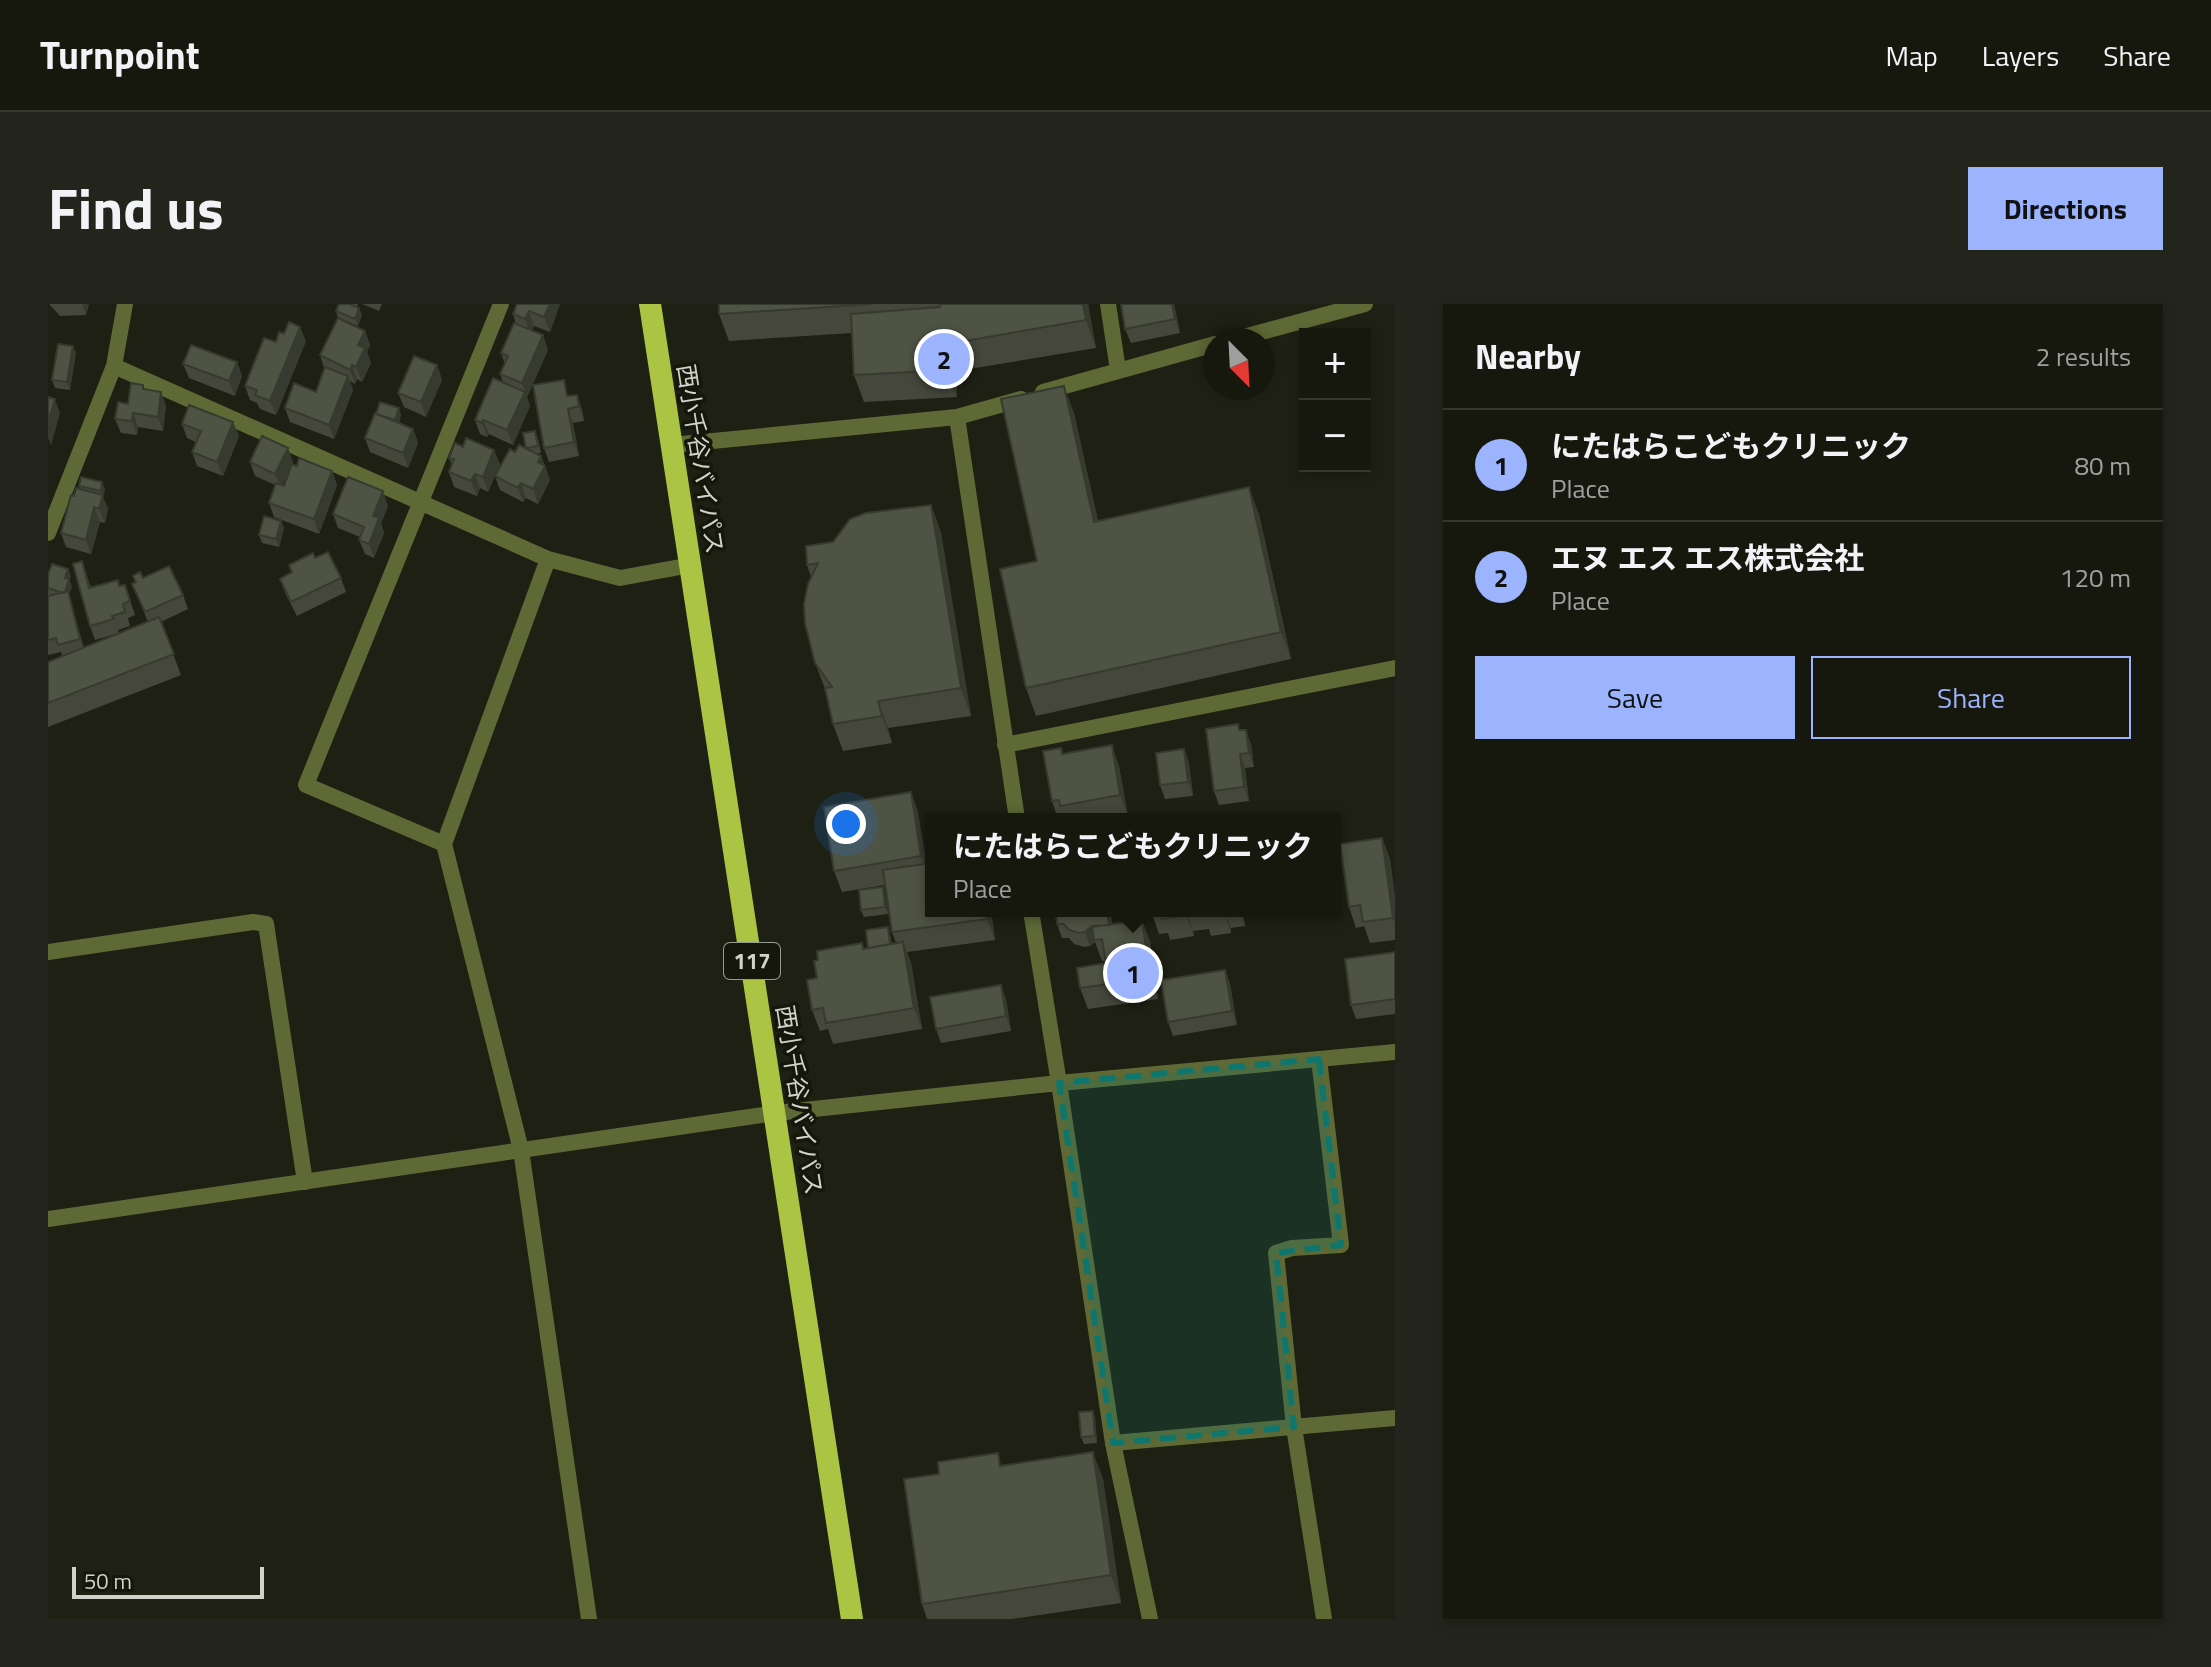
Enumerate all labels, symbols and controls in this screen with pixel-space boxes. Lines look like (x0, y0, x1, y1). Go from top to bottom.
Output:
text: Turnpoint (40, 26, 200, 84)
text: Map (1885, 34, 1938, 77)
text: Layers (1982, 34, 2059, 77)
text: Share (2103, 34, 2171, 77)
text: Find us (48, 166, 224, 251)
button: Directions (1968, 167, 2163, 250)
north arrow (1203, 328, 1275, 400)
map controls (1299, 328, 1371, 472)
button: + (1299, 328, 1371, 400)
pin: 2 (918, 329, 970, 389)
text: Nearby (1475, 330, 1581, 382)
text: 2 results (2036, 337, 2131, 376)
street label: 西小千谷バイパス (668, 362, 734, 556)
button: − (1299, 400, 1371, 472)
text: にたはらこどもクリニック (1551, 423, 1911, 469)
text: 1 (1494, 446, 1508, 485)
text: 80 m (2074, 446, 2131, 485)
text: Place (1551, 469, 1610, 508)
text: エヌ エス エス株式会社 (1551, 535, 1864, 581)
text: 2 (1494, 558, 1508, 597)
text: 120 m (2060, 558, 2131, 597)
text: Place (1551, 581, 1610, 620)
button: Save (1475, 656, 1795, 739)
button: Share (1811, 656, 2131, 739)
your location (826, 804, 866, 844)
popup (925, 813, 1341, 917)
text: にたはらこどもクリニック (953, 823, 1313, 869)
text: Place (953, 869, 1012, 908)
road number: 117 (724, 943, 780, 979)
pin: 1 (1107, 943, 1159, 1003)
street label: 西小千谷バイパス (767, 1003, 833, 1197)
scale bar (72, 1563, 264, 1599)
text: 50 m (84, 1564, 132, 1598)

